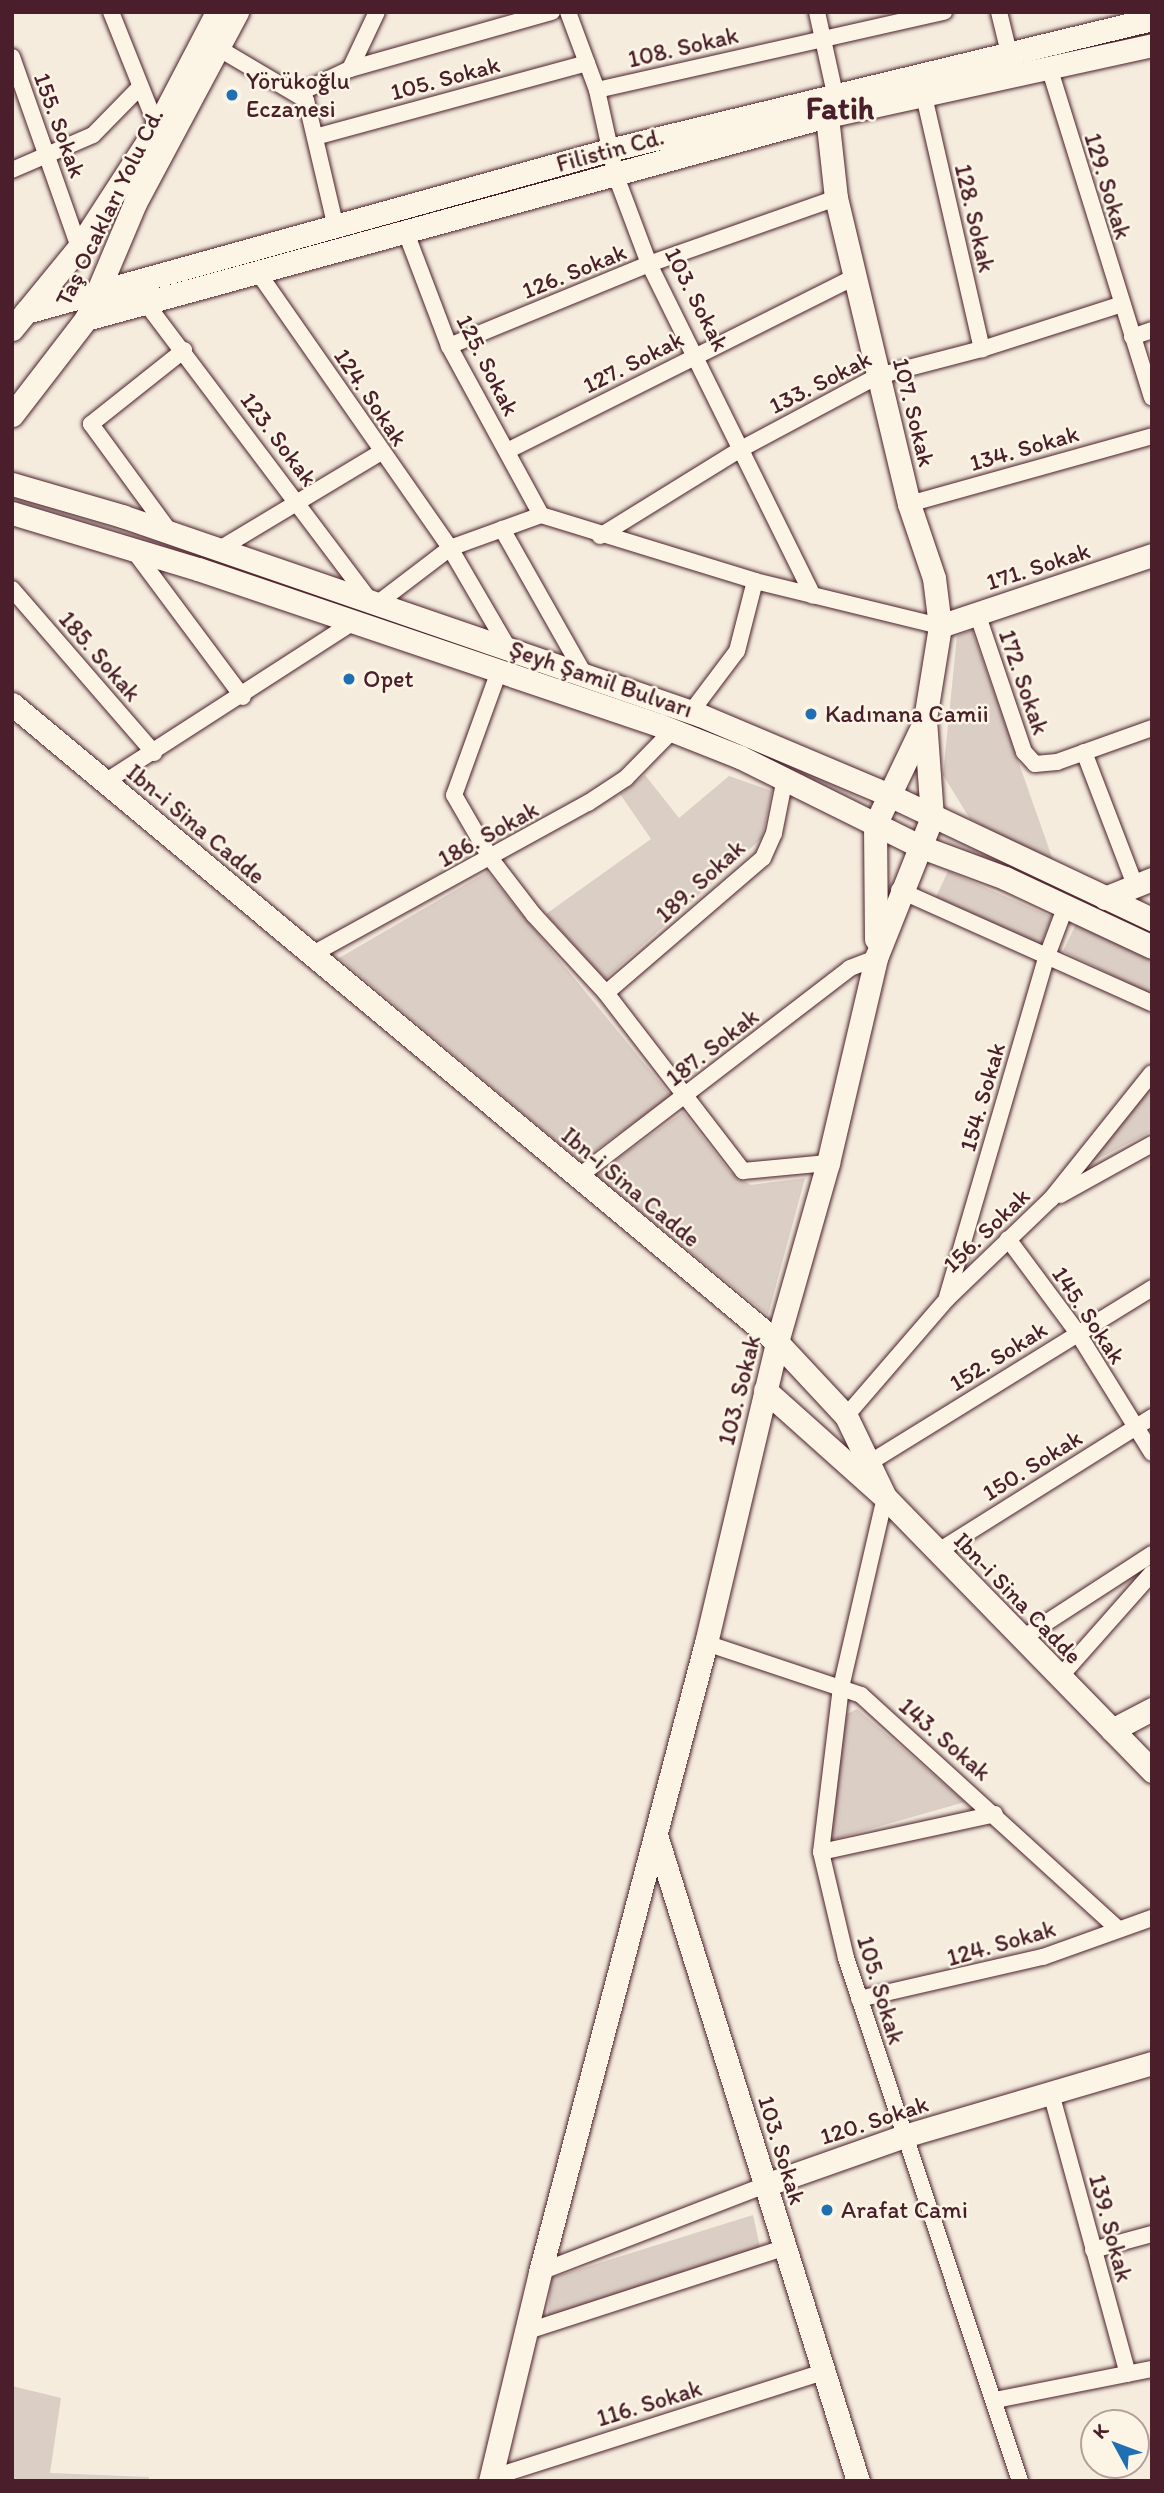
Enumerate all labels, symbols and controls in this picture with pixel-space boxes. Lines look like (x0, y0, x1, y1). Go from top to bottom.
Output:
street label: 108. Sokak (625, 20, 741, 74)
street label: 105. Sokak (387, 50, 503, 106)
place label: Yörükoğlu Eczanesi (246, 67, 350, 123)
street label: 155. Sokak (28, 68, 92, 182)
marker: Yörükoğlu Eczanesi (224, 87, 240, 103)
district label: Fatih (806, 89, 874, 127)
street label: Taş Ocakları Yolu Cd. (49, 103, 169, 311)
street label: Filistin Cd. (553, 122, 667, 178)
street label: 129. Sokak (1078, 129, 1138, 243)
street label: 128. Sokak (949, 161, 1001, 275)
street label: 126. Sokak (518, 237, 630, 305)
street label: 103. Sokak (659, 242, 735, 356)
street label: 125. Sokak (450, 310, 526, 420)
street label: 127. Sokak (578, 324, 688, 400)
street label: 124. Sokak (328, 343, 414, 451)
street label: 133. Sokak (764, 344, 876, 420)
street label: 107. Sokak (887, 354, 941, 470)
street label: 123. Sokak (234, 386, 324, 492)
street label: 134. Sokak (966, 419, 1082, 477)
street label: 171. Sokak (982, 536, 1094, 596)
street label: 185. Sokak (53, 605, 147, 707)
street label: 172. Sokak (993, 626, 1055, 738)
street label: Şeyh Şamil Bulvarı (505, 634, 697, 724)
place label: Opet (363, 665, 414, 693)
marker: Opet (341, 671, 357, 687)
place label: Kadınana Camii (825, 700, 989, 728)
marker: Kadınana Camii (803, 706, 819, 722)
street label: Ibn-i Sina Cadde (121, 758, 271, 890)
street label: 186. Sokak (433, 795, 543, 873)
street label: 189. Sokak (649, 833, 751, 929)
street label: 187. Sokak (660, 1002, 764, 1092)
street label: 154. Sokak (953, 1039, 1011, 1155)
street label: Ibn-i Sina Cadde (556, 1121, 706, 1253)
street label: 156. Sokak (936, 1181, 1036, 1279)
street label: 145. Sokak (1046, 1261, 1132, 1369)
street label: 152. Sokak (944, 1315, 1052, 1397)
street label: 103. Sokak (711, 1332, 767, 1448)
street label: 150. Sokak (977, 1423, 1087, 1507)
street label: Ibn-i Sina Cadde (948, 1526, 1088, 1670)
street label: 143. Sokak (893, 1691, 997, 1787)
street label: 124. Sokak (943, 1914, 1059, 1972)
street label: 105. Sokak (851, 1932, 911, 2048)
street label: 120. Sokak (816, 2089, 932, 2151)
street label: 103. Sokak (752, 2092, 812, 2208)
street label: 139. Sokak (1083, 2171, 1139, 2285)
place label: Arafat Cami (841, 2196, 968, 2224)
marker: Arafat Cami (819, 2202, 835, 2218)
street label: 116. Sokak (593, 2373, 705, 2433)
north arrow (1080, 2409, 1150, 2479)
text: K (1088, 2419, 1113, 2443)

